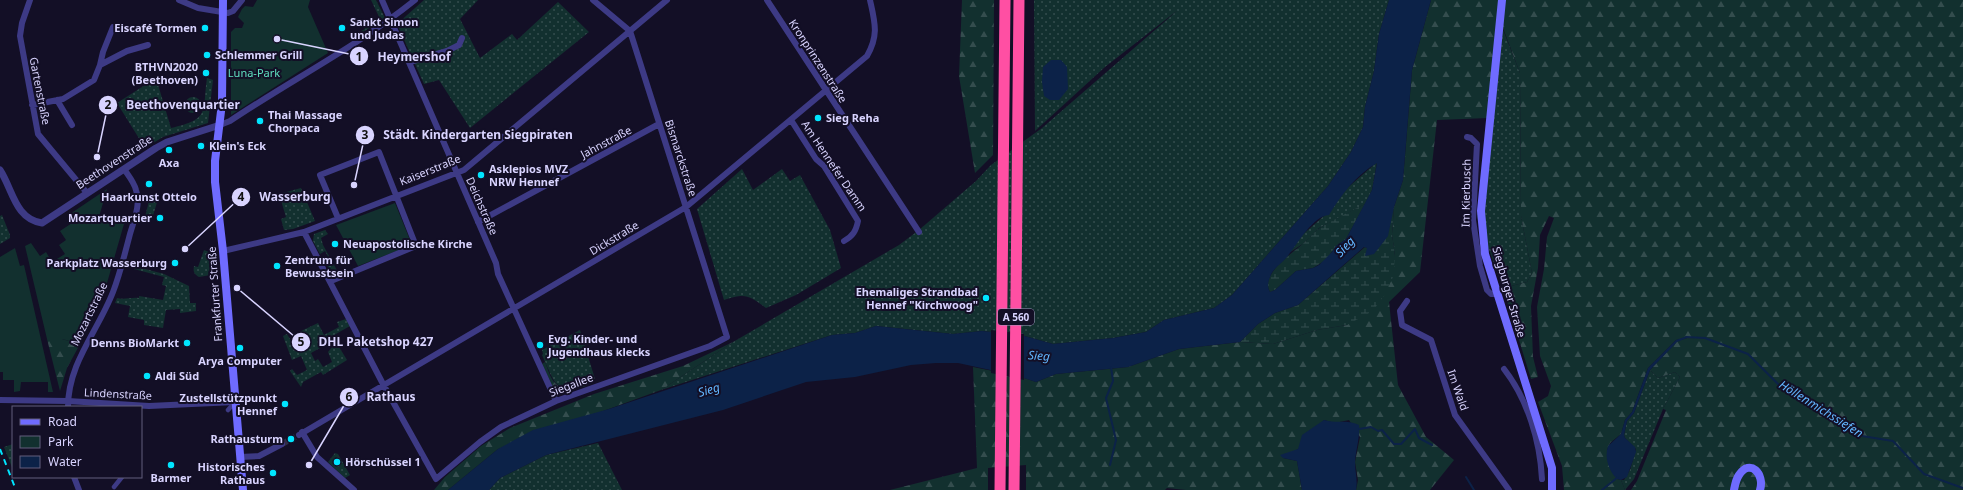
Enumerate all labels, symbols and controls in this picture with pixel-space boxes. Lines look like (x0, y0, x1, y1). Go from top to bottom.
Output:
place label: Sankt Simon und Judas (350, 14, 418, 42)
street label: Kronprinzenstraße (786, 16, 851, 105)
place label: Eiscafé Tormen (114, 20, 197, 35)
marker: Eiscafé Tormen (200, 23, 210, 33)
marker: Sankt Simon und Judas (337, 23, 347, 33)
callout: Heymershof (349, 44, 458, 68)
place label: Schlemmer Grill (215, 47, 302, 62)
text: 1 (356, 48, 362, 65)
text: Heymershof (377, 48, 452, 65)
marker: Schlemmer Grill (202, 50, 212, 60)
street label: Gartenstraße (27, 56, 54, 126)
place label: BTHVN2020 (Beethoven) (132, 59, 198, 87)
park label: Luna-Park (228, 65, 280, 80)
marker: BTHVN2020 (Beethoven) (201, 68, 211, 78)
callout: Beethovenquartier (98, 93, 248, 117)
text: 2 (105, 96, 112, 113)
text: Beethovenquartier (126, 96, 240, 113)
place label: Thai Massage Chorpaca (268, 107, 343, 135)
place label: Sieg Reha (826, 110, 879, 125)
marker: Sieg Reha (813, 113, 823, 123)
marker: Thai Massage Chorpaca (255, 116, 265, 126)
street label: Bismarckstraße (662, 117, 701, 198)
street label: Am Hennefer Damm (798, 117, 870, 214)
street label: Jahnstraße (577, 122, 634, 162)
callout: Städt. Kindergarten Siegpiraten (355, 123, 581, 147)
text: 3 (362, 126, 369, 143)
text: Städt. Kindergarten Siegpiraten (383, 126, 573, 143)
street label: Beethovenstraße (73, 131, 155, 192)
place label: Klein's Eck (209, 138, 266, 153)
marker: Klein's Eck (196, 141, 206, 151)
marker: Axa (164, 145, 174, 155)
street label: Kaiserstraße (397, 150, 463, 189)
place label: Axa (159, 155, 179, 170)
street label: Im Kierbusch (1457, 159, 1474, 227)
place label: Asklepios MVZ NRW Hennef (489, 161, 569, 189)
marker: Asklepios MVZ NRW Hennef (476, 170, 486, 180)
street label: Deichstraße (463, 174, 502, 237)
marker: Haarkunst Ottelo (144, 179, 154, 189)
callout: Wasserburg (231, 185, 338, 209)
text: 4 (238, 188, 245, 205)
text: Wasserburg (259, 188, 331, 205)
place label: Haarkunst Ottelo (101, 189, 197, 204)
place label: Mozartquartier (68, 210, 152, 225)
marker: Mozartquartier (155, 213, 165, 223)
street label: Dickstraße (586, 217, 641, 258)
water label: Sieg (1331, 233, 1358, 261)
place label: Neuapostolische Kirche (343, 236, 473, 251)
marker: Neuapostolische Kirche (330, 239, 340, 249)
street label: Siegburger Straße (1489, 245, 1530, 339)
street label: Frankfurter Straße (204, 246, 225, 342)
place label: Zentrum für Bewusstsein (285, 252, 354, 280)
place label: Parkplatz Wasserburg (47, 255, 167, 270)
marker: Parkplatz Wasserburg (170, 258, 180, 268)
marker: Zentrum für Bewusstsein (272, 261, 282, 271)
street label: Mozartstraße (67, 279, 110, 348)
place label: Ehemaliges Strandbad Hennef "Kirchwoog" (856, 284, 978, 312)
marker: Ehemaliges Strandbad Hennef "Kirchwoog" (981, 293, 991, 303)
road number: A 560 (998, 309, 1034, 325)
callout: DHL Paketshop 427 (291, 330, 442, 354)
place label: Evg. Kinder- und Jugendhaus klecks (547, 331, 651, 359)
text: 5 (298, 333, 305, 350)
text: DHL Paketshop 427 (319, 333, 434, 350)
place label: Denns BioMarkt (91, 335, 179, 350)
marker: Denns BioMarkt (182, 338, 192, 348)
marker: Evg. Kinder- und Jugendhaus klecks (535, 340, 545, 350)
marker: Arya Computer (235, 343, 245, 353)
water label: Sieg (1027, 346, 1051, 365)
place label: Arya Computer (198, 353, 282, 368)
street label: Im Wald (1444, 367, 1473, 412)
place label: Aldi Süd (155, 368, 199, 383)
street label: Siegallee (547, 369, 595, 400)
marker: Aldi Süd (142, 371, 152, 381)
water label: Höllenmichssiefen (1776, 376, 1867, 441)
water label: Sieg (696, 378, 722, 401)
street label: Lindenstraße (84, 384, 152, 403)
callout: Rathaus (339, 385, 424, 409)
text: 6 (346, 388, 353, 405)
text: Rathaus (366, 388, 416, 405)
place label: Zustellstützpunkt Hennef (180, 390, 278, 418)
marker: Zustellstützpunkt Hennef (280, 399, 290, 409)
legend (12, 406, 142, 478)
text: Road (48, 413, 77, 430)
place label: Rathausturm (210, 431, 283, 446)
text: Park (48, 433, 74, 450)
marker: Rathausturm (286, 434, 296, 444)
text: Water (48, 453, 82, 470)
place label: Hörschüssel 1 (345, 454, 421, 469)
marker: Hörschüssel 1 (332, 457, 342, 467)
place label: Historisches Rathaus (197, 459, 265, 487)
marker: Barmer (166, 460, 176, 470)
marker: Historisches Rathaus (268, 468, 278, 478)
place label: Barmer (150, 470, 192, 485)

